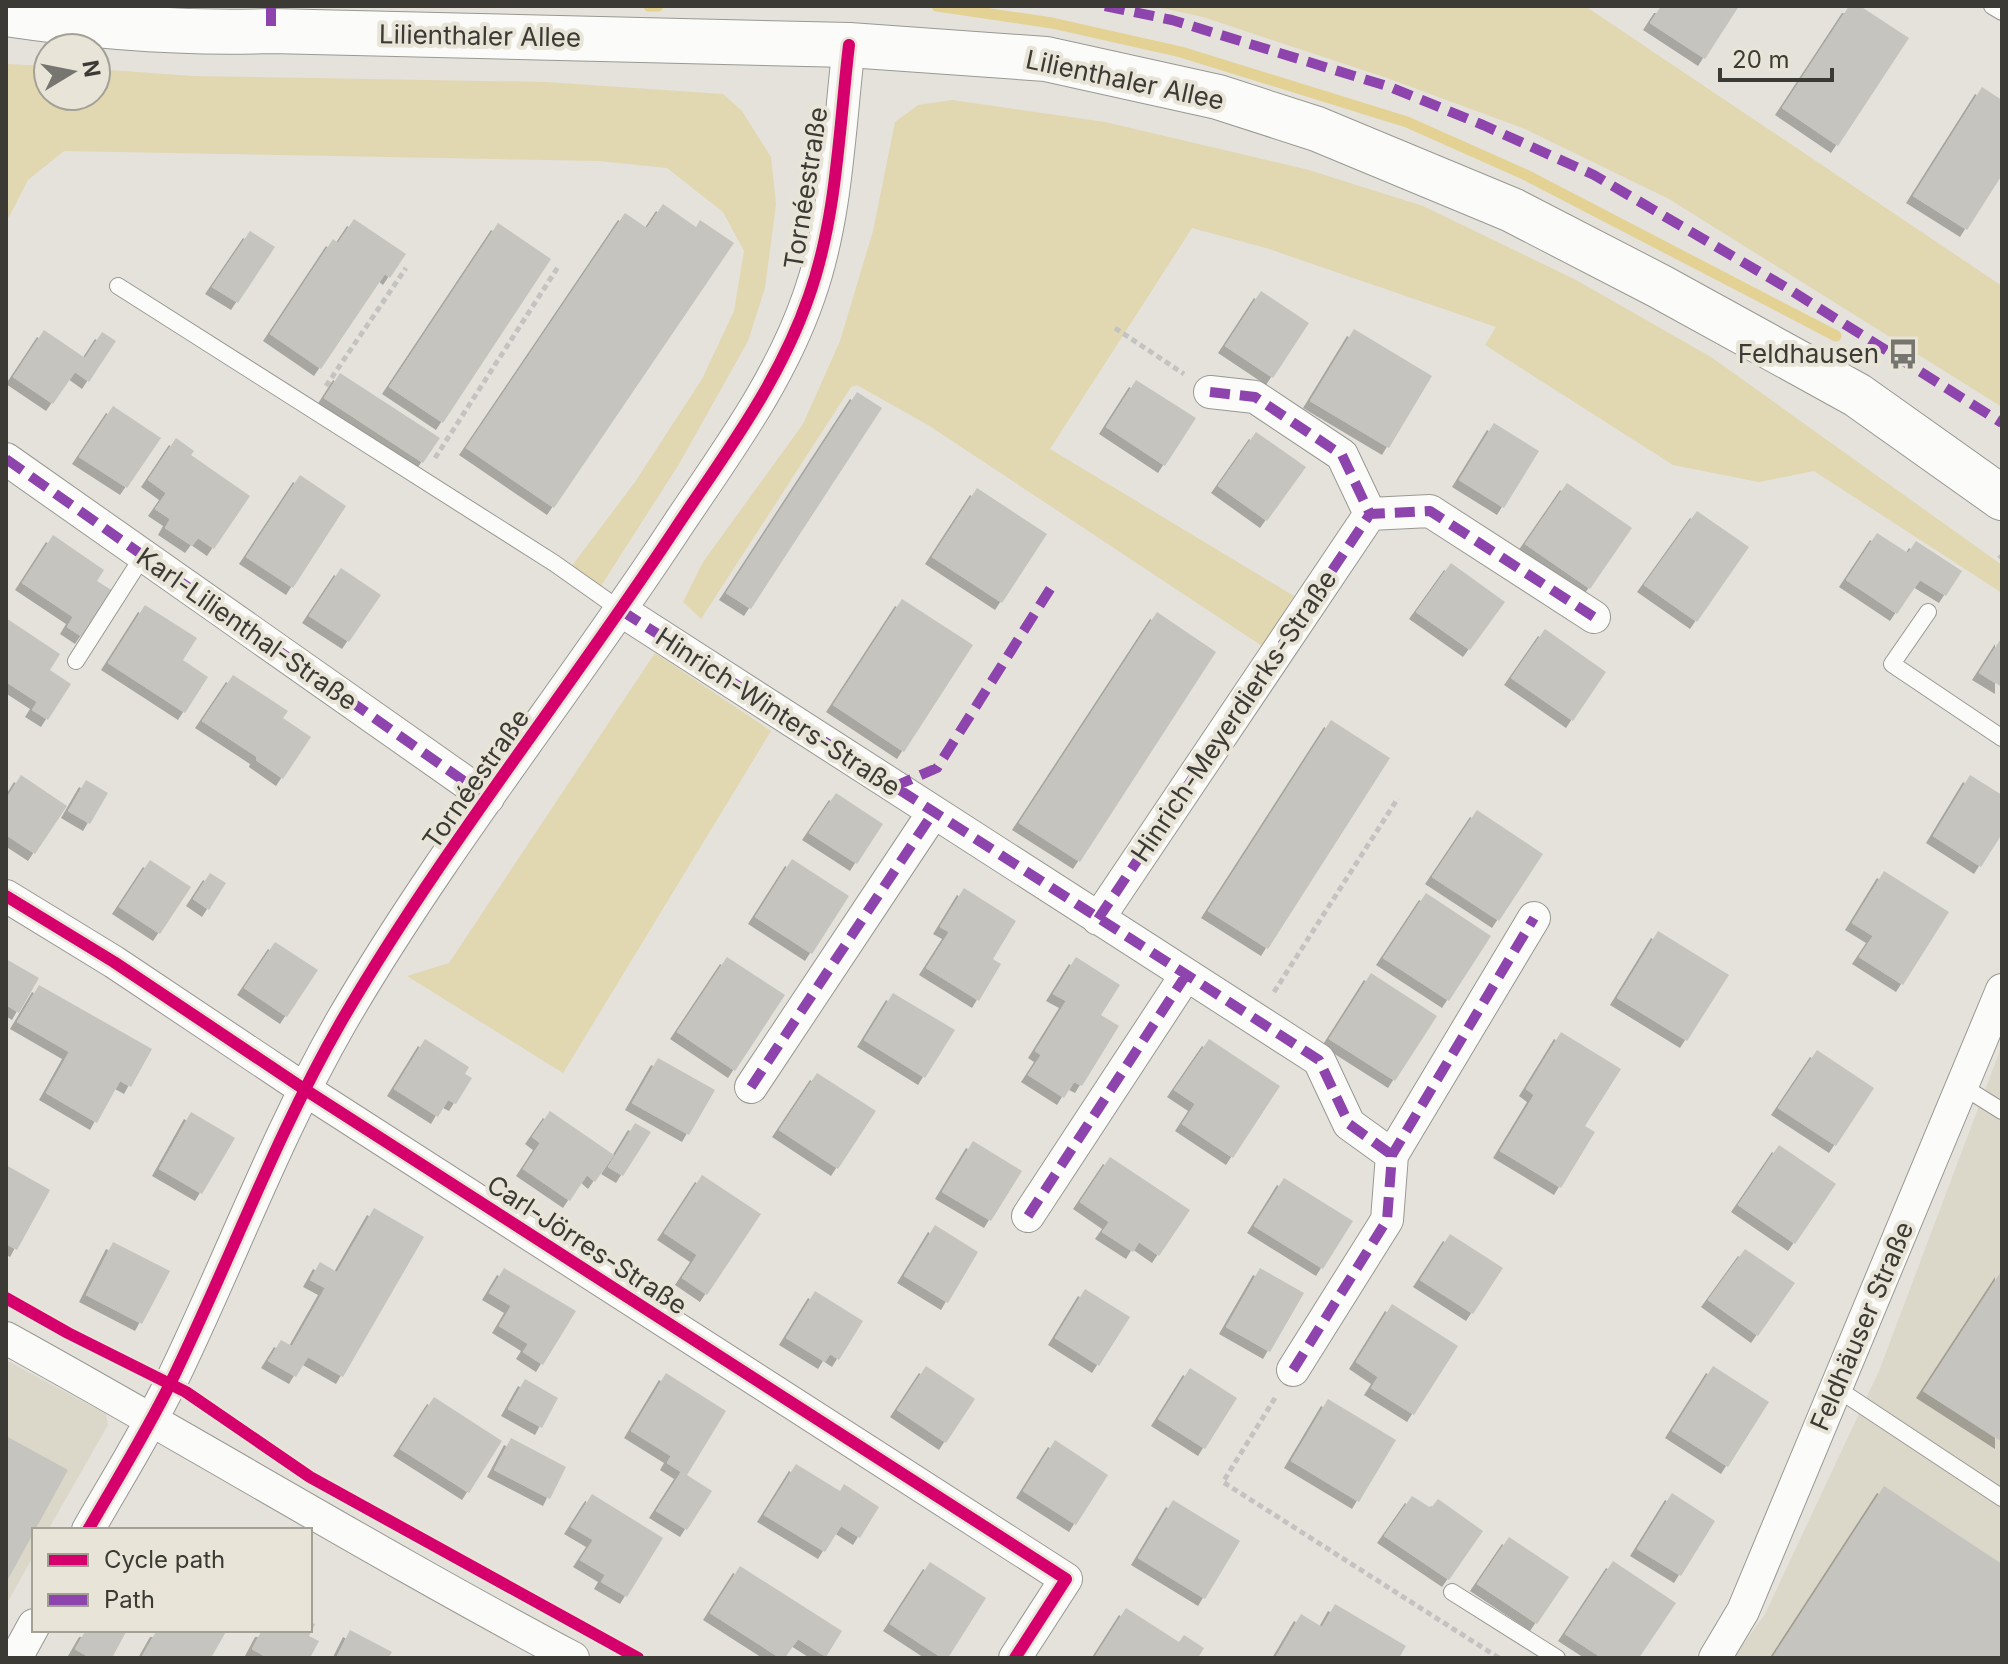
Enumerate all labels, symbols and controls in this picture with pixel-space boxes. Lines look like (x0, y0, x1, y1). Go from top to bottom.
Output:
street label: Lilienthaler Allee (379, 18, 581, 53)
north arrow (32, 32, 112, 112)
scale bar (1720, 32, 1832, 82)
street label: Lilienthaler Allee (1023, 43, 1227, 116)
text: 20 m (1732, 45, 1790, 74)
text: N (77, 58, 106, 79)
street label: Tornéestraße (777, 104, 834, 271)
bus stop icon: Feldhausen (1886, 337, 1920, 371)
place label: Feldhausen (1738, 338, 1879, 369)
street label: Karl-Lilienthal-Straße (131, 541, 364, 716)
street label: Hinrich-Meyerdierks-Straße (1124, 564, 1343, 867)
street label: Hinrich-Winters-Straße (650, 621, 906, 802)
street label: Tornéestraße (416, 703, 535, 855)
street label: Carl-Jörres-Straße (481, 1168, 693, 1321)
street label: Feldhäuser Straße (1804, 1217, 1920, 1435)
legend (32, 1528, 312, 1632)
text: Cycle path (104, 1545, 225, 1574)
text: Path (104, 1585, 155, 1614)

